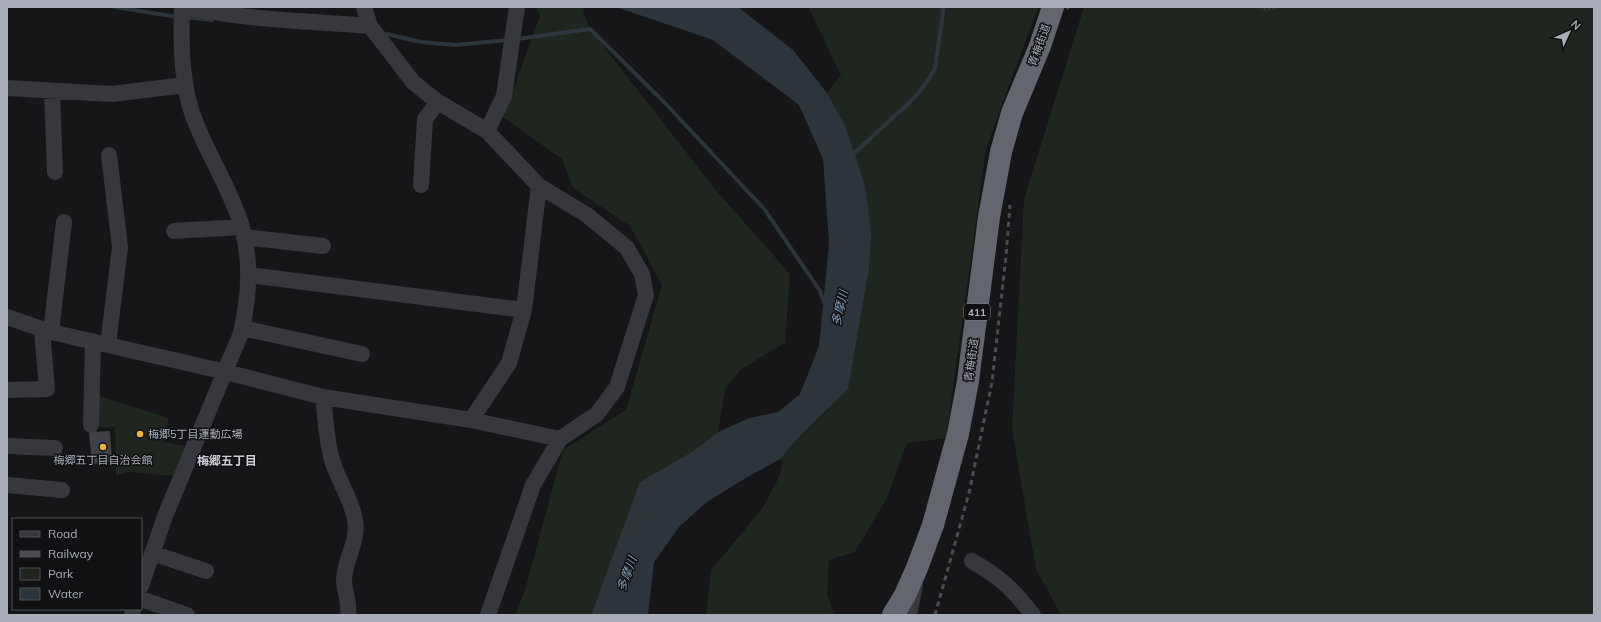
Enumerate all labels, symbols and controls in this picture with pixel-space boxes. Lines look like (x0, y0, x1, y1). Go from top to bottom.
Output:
north arrow (1549, 12, 1589, 52)
text: N (1568, 17, 1584, 33)
street label: 青梅街道 (1025, 22, 1053, 68)
water label: 多摩川 (828, 287, 851, 327)
road number: 411 (964, 304, 990, 320)
street label: 青梅街道 (961, 337, 981, 383)
place label: 梅郷5丁目運動広場 (148, 427, 243, 441)
marker: 梅郷5丁目運動広場 (135, 429, 145, 439)
marker: 梅郷五丁目自治会館 (98, 442, 108, 452)
place label: 梅郷五丁目自治会館 (54, 453, 153, 467)
district label: 梅郷五丁目 (197, 453, 257, 468)
legend (12, 518, 142, 610)
text: Road (48, 526, 77, 541)
text: Railway (48, 546, 94, 561)
water label: 多摩川 (613, 552, 640, 593)
text: Park (48, 566, 74, 581)
text: Water (48, 586, 84, 601)

